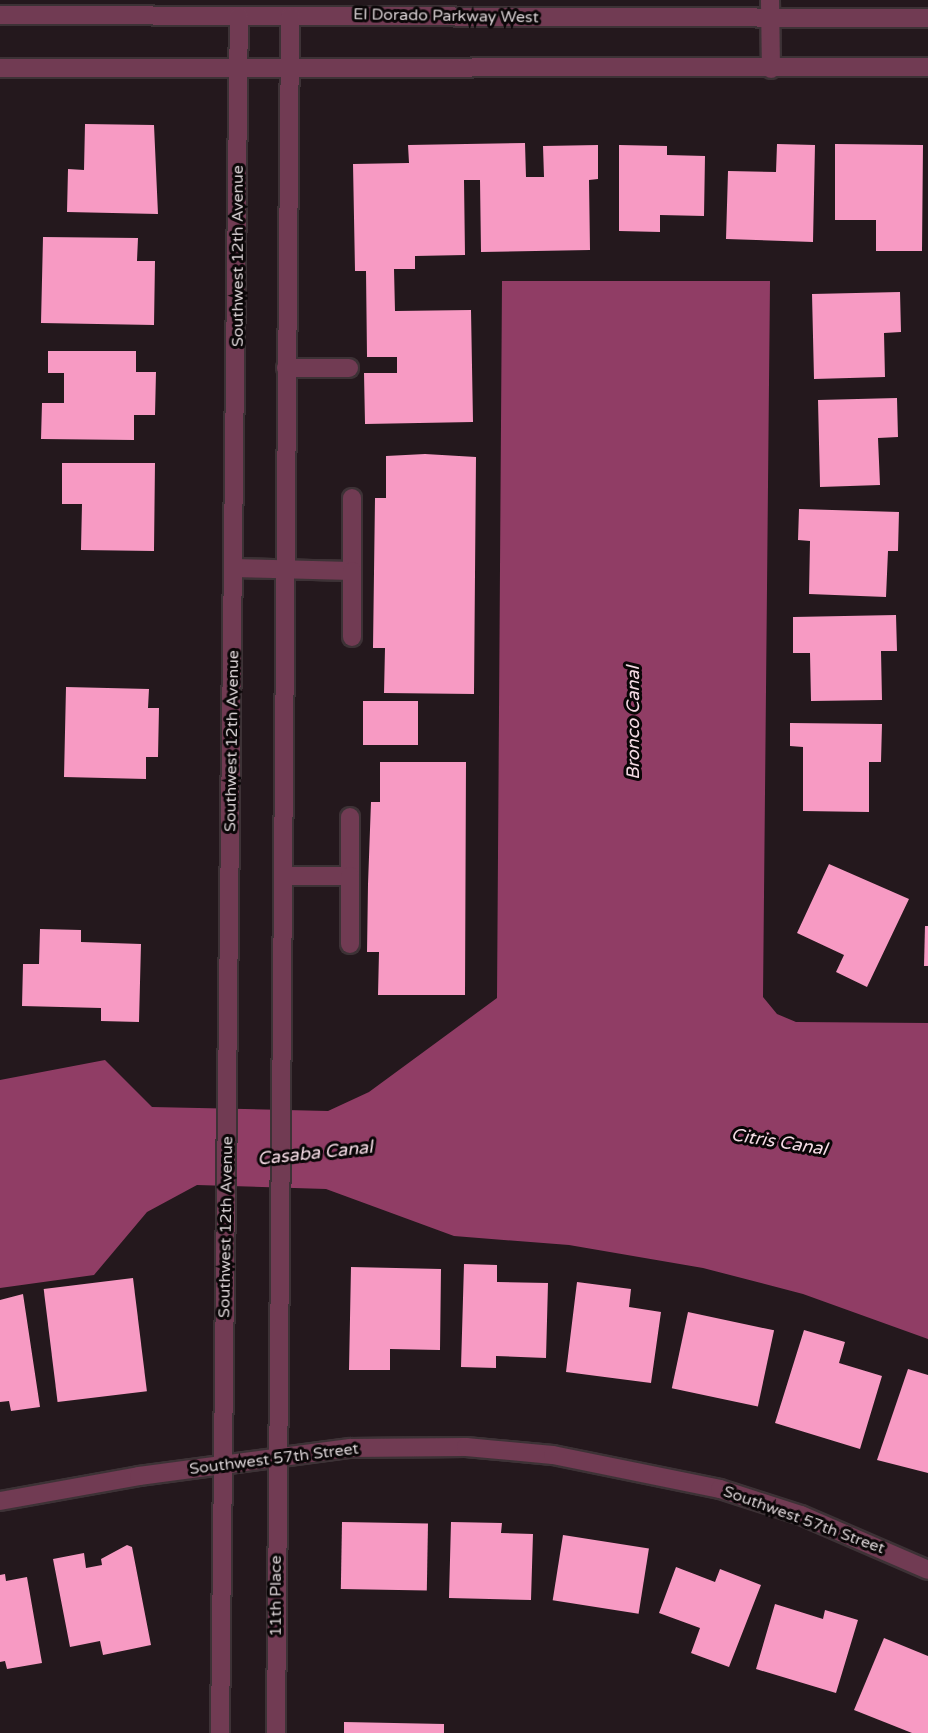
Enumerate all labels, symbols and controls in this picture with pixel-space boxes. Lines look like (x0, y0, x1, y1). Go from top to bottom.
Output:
street label: El Dorado Parkway West (353, 5, 539, 27)
street label: Southwest 12th Avenue (228, 165, 248, 347)
street label: Southwest 12th Avenue (221, 650, 243, 832)
water label: Bronco Canal (622, 666, 644, 780)
water label: Citris Canal (730, 1124, 828, 1160)
street label: Southwest 12th Avenue (215, 1136, 237, 1318)
water label: Casaba Canal (256, 1136, 374, 1170)
street label: Southwest 57th Street (188, 1439, 360, 1479)
street label: Southwest 57th Street (721, 1482, 887, 1558)
street label: 11th Place (266, 1555, 286, 1637)

